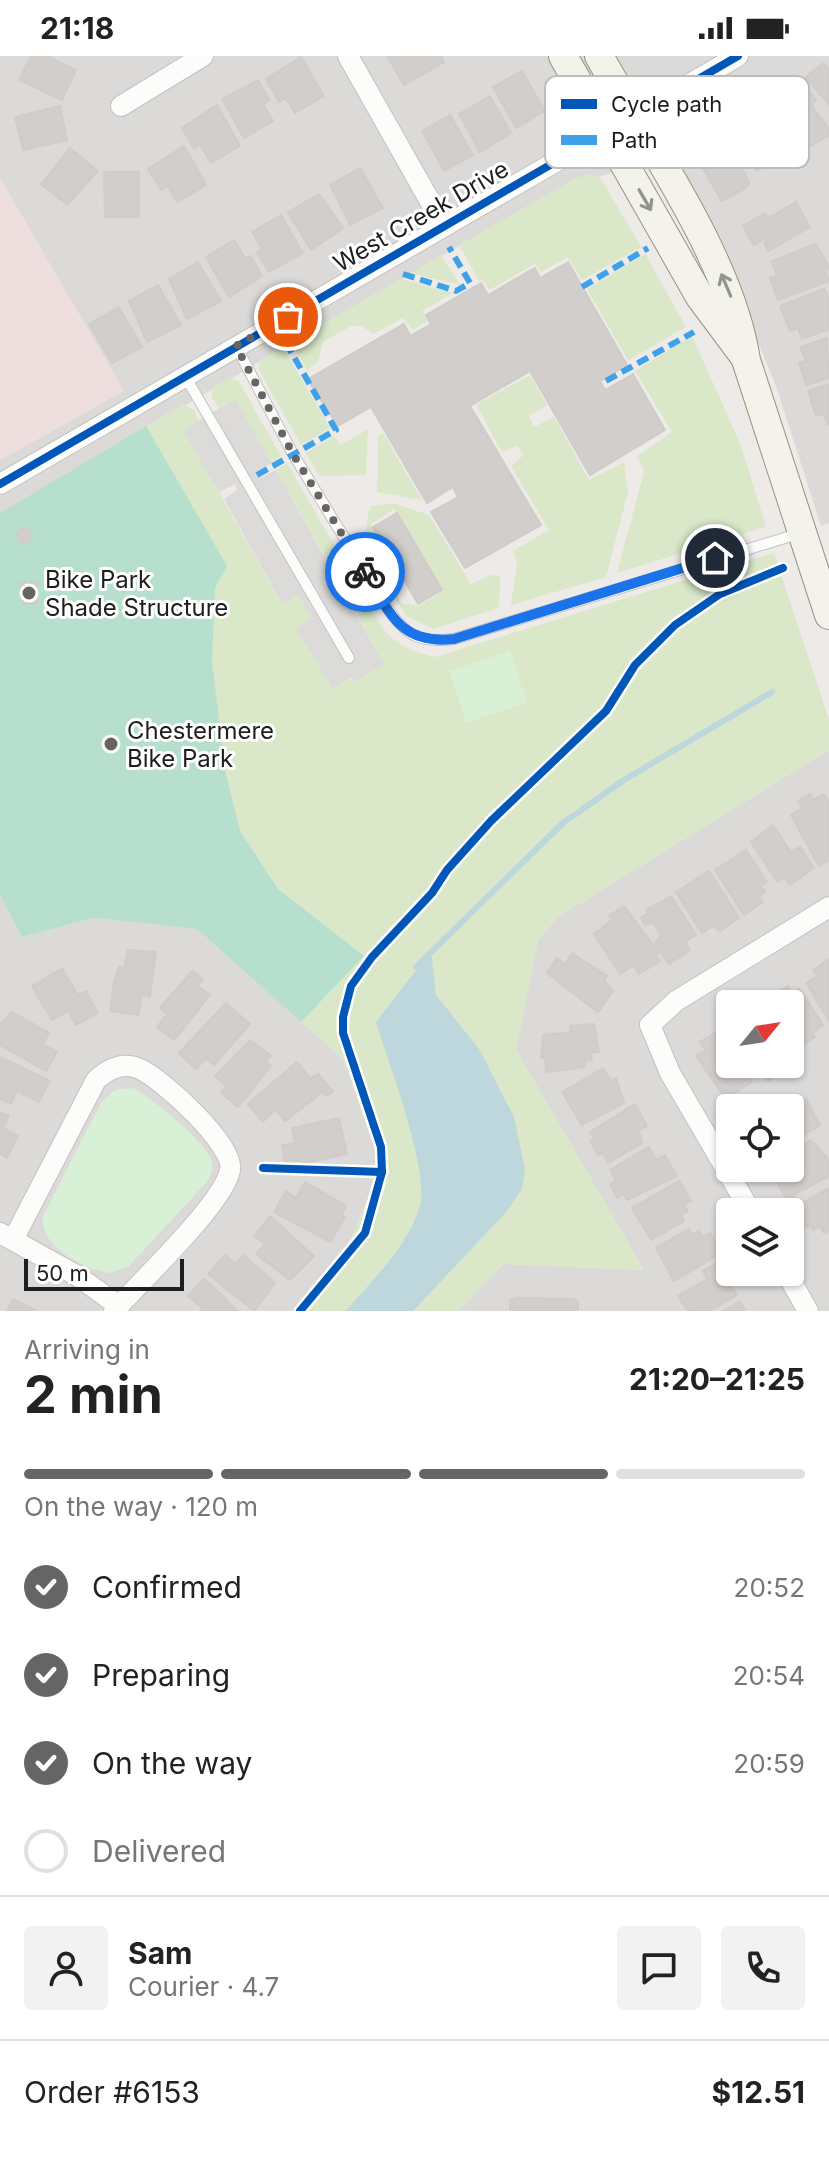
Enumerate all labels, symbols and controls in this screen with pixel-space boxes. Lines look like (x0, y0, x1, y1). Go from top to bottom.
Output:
text: 21:18 (40, 10, 114, 46)
legend (545, 76, 809, 168)
text: Cycle path (611, 91, 722, 117)
text: Path (611, 127, 658, 153)
street label: West Creek Drive (328, 154, 514, 278)
one-way arrow (637, 188, 653, 211)
one-way arrow (717, 273, 732, 298)
pin (254, 283, 322, 351)
icon: bag (266, 295, 310, 339)
pin (681, 524, 749, 592)
courier (325, 532, 405, 612)
icon: home (693, 536, 737, 580)
icon: bike (343, 550, 387, 594)
place label: Bike Park Shade Structure (45, 565, 228, 622)
marker: Bike Park Shade Structure (20, 584, 38, 602)
place label: Chestermere Bike Park (127, 716, 274, 773)
marker: Chestermere Bike Park (102, 735, 120, 753)
north arrow (716, 990, 804, 1078)
map controls (716, 990, 804, 1286)
button: locate (716, 1094, 804, 1182)
button: layers (716, 1198, 804, 1286)
scale bar (24, 1255, 184, 1291)
text: 50 m (36, 1260, 89, 1286)
text: Arriving in (24, 1334, 150, 1365)
text: 21:20–21:25 (629, 1361, 805, 1397)
text: 2 min (24, 1363, 163, 1426)
text: On the way · 120 m (24, 1491, 258, 1522)
icon: check (24, 1565, 68, 1609)
text: Confirmed (92, 1569, 242, 1605)
text: 20:52 (734, 1572, 805, 1603)
icon: check (24, 1653, 68, 1697)
text: Preparing (92, 1657, 230, 1693)
text: 20:54 (733, 1660, 805, 1691)
icon: check (24, 1741, 68, 1785)
text: On the way (92, 1745, 252, 1781)
text: 20:59 (733, 1748, 805, 1779)
text: Delivered (92, 1833, 226, 1869)
button: person (24, 1926, 108, 2010)
button: chat (617, 1926, 701, 2010)
button: phone (721, 1926, 805, 2010)
text: Sam (128, 1935, 192, 1971)
text: Courier · 4.7 (128, 1971, 279, 2002)
text: Order #6153 (24, 2074, 200, 2110)
text: $12.51 (712, 2074, 805, 2110)

